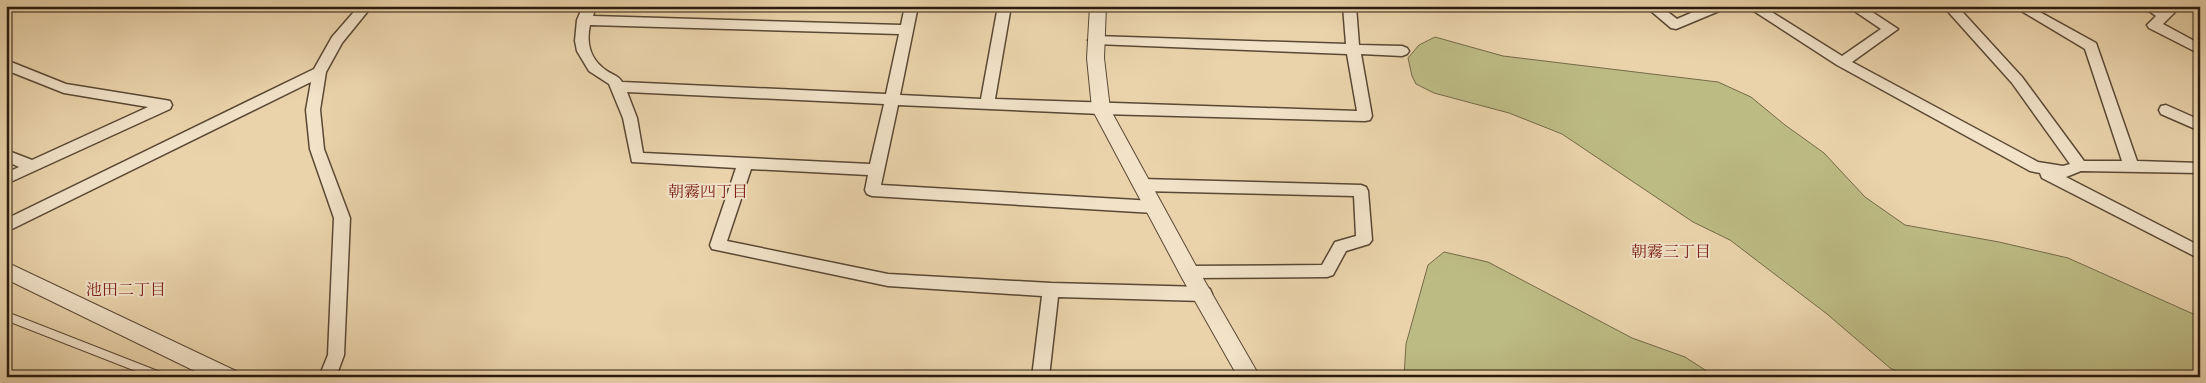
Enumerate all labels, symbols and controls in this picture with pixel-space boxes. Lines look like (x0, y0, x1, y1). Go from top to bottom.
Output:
district label: 朝霧四丁目 (668, 182, 748, 202)
district label: 朝霧三丁目 (1631, 242, 1711, 262)
district label: 池田二丁目 (86, 280, 166, 300)

